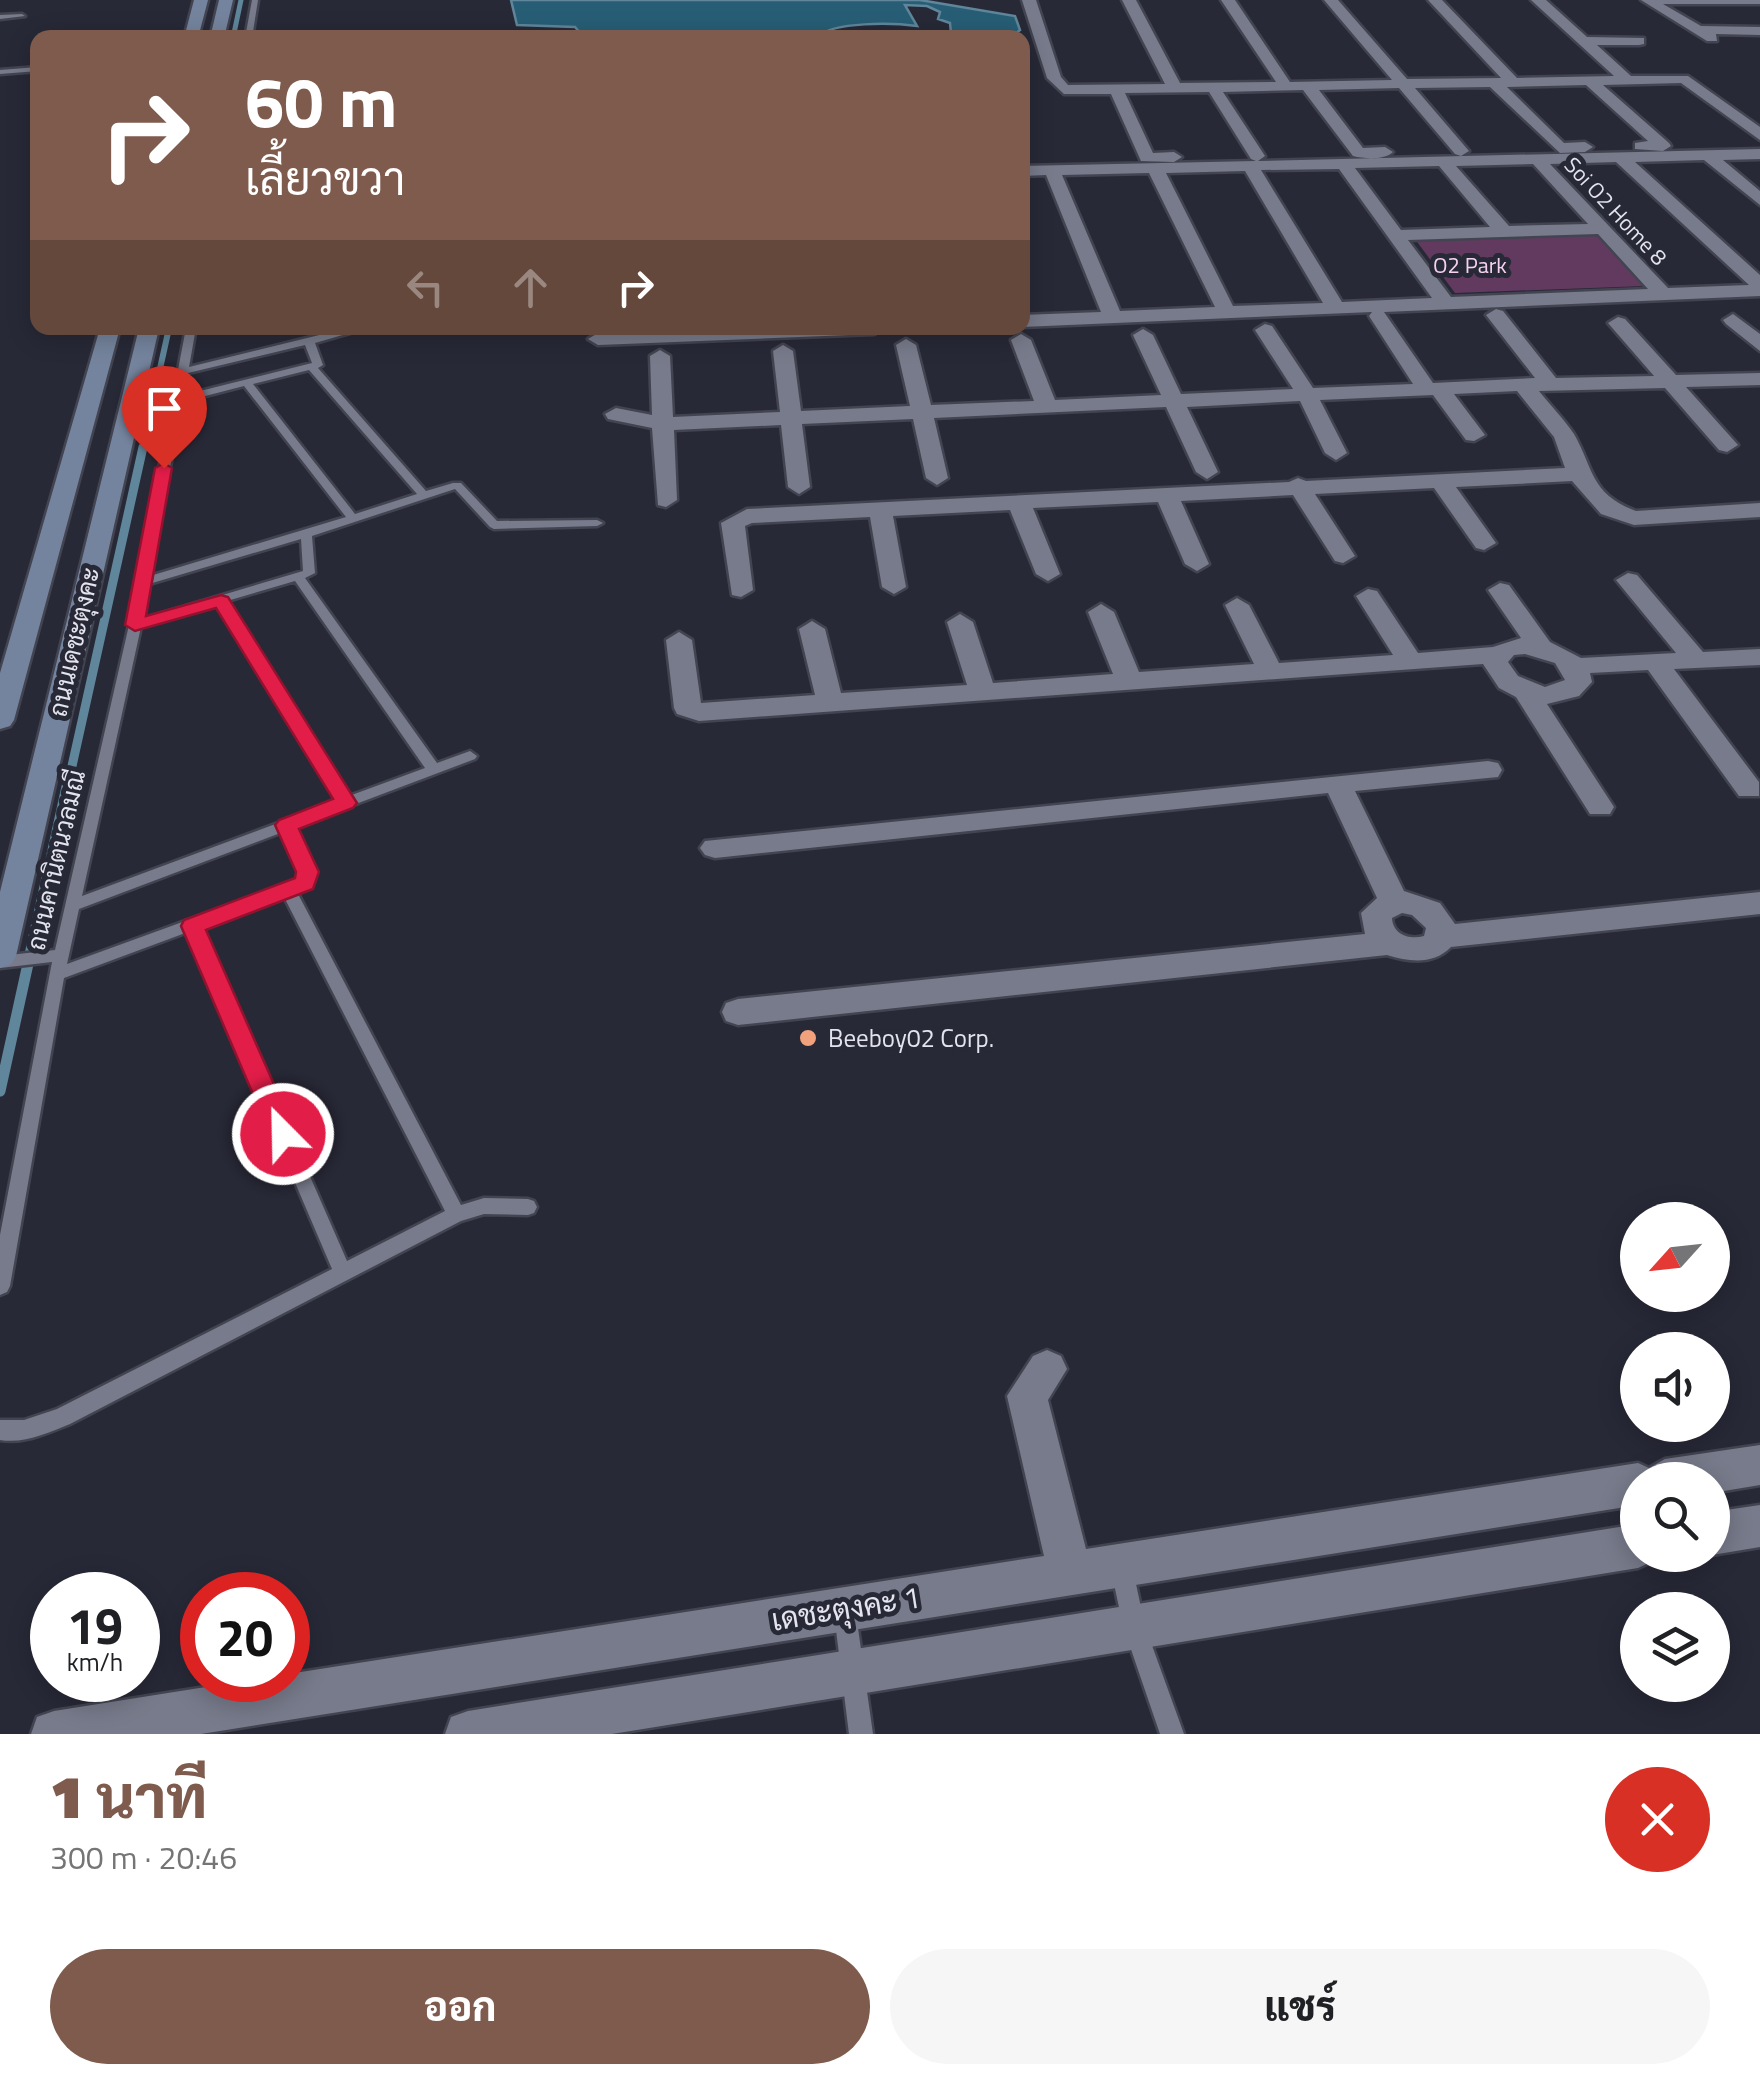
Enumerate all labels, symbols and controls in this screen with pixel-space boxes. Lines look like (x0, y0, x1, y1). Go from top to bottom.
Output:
text: 60 m (245, 48, 398, 154)
icon: right (80, 70, 210, 200)
text: เลี้ยวขวา (245, 144, 405, 212)
street label: Soi O2 Home 8 (1557, 149, 1675, 273)
park label: O2 Park (1433, 248, 1507, 282)
icon: left (398, 260, 453, 315)
icon: ahead (503, 260, 558, 315)
icon: right (608, 260, 663, 315)
pin (122, 366, 207, 469)
icon: arrive (137, 381, 192, 436)
street label: ถนนเดชะตุงคะ (38, 563, 110, 721)
street label: ถนนคานิตนวลมณี (17, 766, 95, 954)
place label: Beeboy02 Corp. (828, 1019, 994, 1057)
marker: Beeboy02 Corp. (797, 1027, 819, 1049)
position arrow (231, 1082, 335, 1186)
north arrow (1620, 1202, 1730, 1312)
map controls (1620, 1202, 1730, 1702)
button: sound (1620, 1332, 1730, 1442)
button: search (1620, 1462, 1730, 1572)
speed limit sign: 20 (180, 1572, 310, 1702)
street label: เดชะตุงคะ 1 (768, 1574, 924, 1643)
text: 19 (67, 1587, 123, 1663)
button: layers (1620, 1592, 1730, 1702)
text: km/h (67, 1643, 123, 1681)
text: 1 นาที (50, 1750, 207, 1841)
button: close (1605, 1767, 1710, 1872)
text: 300 m · 20:46 (50, 1833, 237, 1881)
button: ออก (50, 1949, 870, 2064)
button: แชร์ (890, 1949, 1710, 2064)

